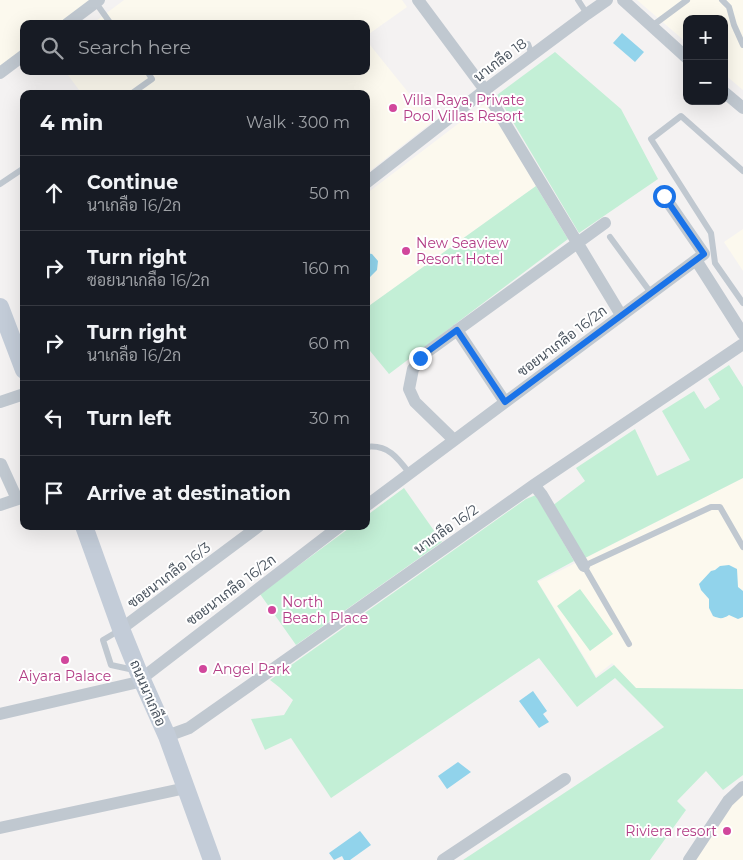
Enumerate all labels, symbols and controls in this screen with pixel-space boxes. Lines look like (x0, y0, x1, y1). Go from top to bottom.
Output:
map controls (683, 15, 728, 105)
button: + (683, 15, 728, 60)
search box (20, 20, 370, 75)
icon: search (38, 34, 66, 62)
street label: นาเกลือ 18 (470, 34, 530, 86)
text: Search here (78, 36, 191, 59)
button: − (683, 60, 728, 105)
place label: Villa Raya, Private Pool Villas Resort (403, 91, 524, 125)
marker: Villa Raya, Private Pool Villas Resort (387, 102, 399, 114)
text: 4 min (40, 110, 103, 135)
text: Walk · 300 m (246, 113, 350, 132)
text: Continue (87, 171, 178, 194)
icon: ahead (40, 179, 68, 207)
text: 50 m (309, 184, 350, 203)
route start (653, 185, 676, 208)
text: นาเกลือ 16/2ก (87, 196, 181, 215)
place label: New Seaview Resort Hotel (416, 234, 509, 268)
marker: New Seaview Resort Hotel (400, 245, 412, 257)
text: Turn right (87, 246, 187, 269)
icon: right (40, 254, 68, 282)
text: 160 m (303, 259, 350, 278)
text: ซอยนาเกลือ 16/2ก (87, 271, 210, 290)
street label: ซอยนาเกลือ 16/2ก (514, 301, 610, 381)
text: Turn right (87, 321, 187, 344)
icon: right (40, 329, 68, 357)
text: 60 m (308, 334, 350, 353)
text: นาเกลือ 16/2ก (87, 346, 181, 365)
route end (409, 347, 432, 370)
icon: left (40, 404, 68, 432)
text: Turn left (87, 407, 172, 430)
text: 30 m (309, 409, 350, 428)
icon: arrive (40, 479, 68, 507)
text: Arrive at destination (87, 482, 291, 505)
street label: นาเกลือ 16/2 (410, 500, 482, 558)
street label: ซอยนาเกลือ 16/3 (124, 538, 214, 612)
street label: ซอยนาเกลือ 16/2ก (183, 550, 279, 630)
place label: North Beach Place (282, 593, 368, 627)
marker: North Beach Place (266, 604, 278, 616)
marker: Aiyara Palace (59, 654, 71, 666)
street label: ถนนนาเกลือ (126, 657, 170, 729)
place label: Angel Park (213, 660, 291, 678)
marker: Angel Park (197, 663, 209, 675)
place label: Aiyara Palace (19, 667, 111, 685)
place label: Riviera resort (625, 822, 717, 840)
marker: Riviera resort (721, 825, 733, 837)

